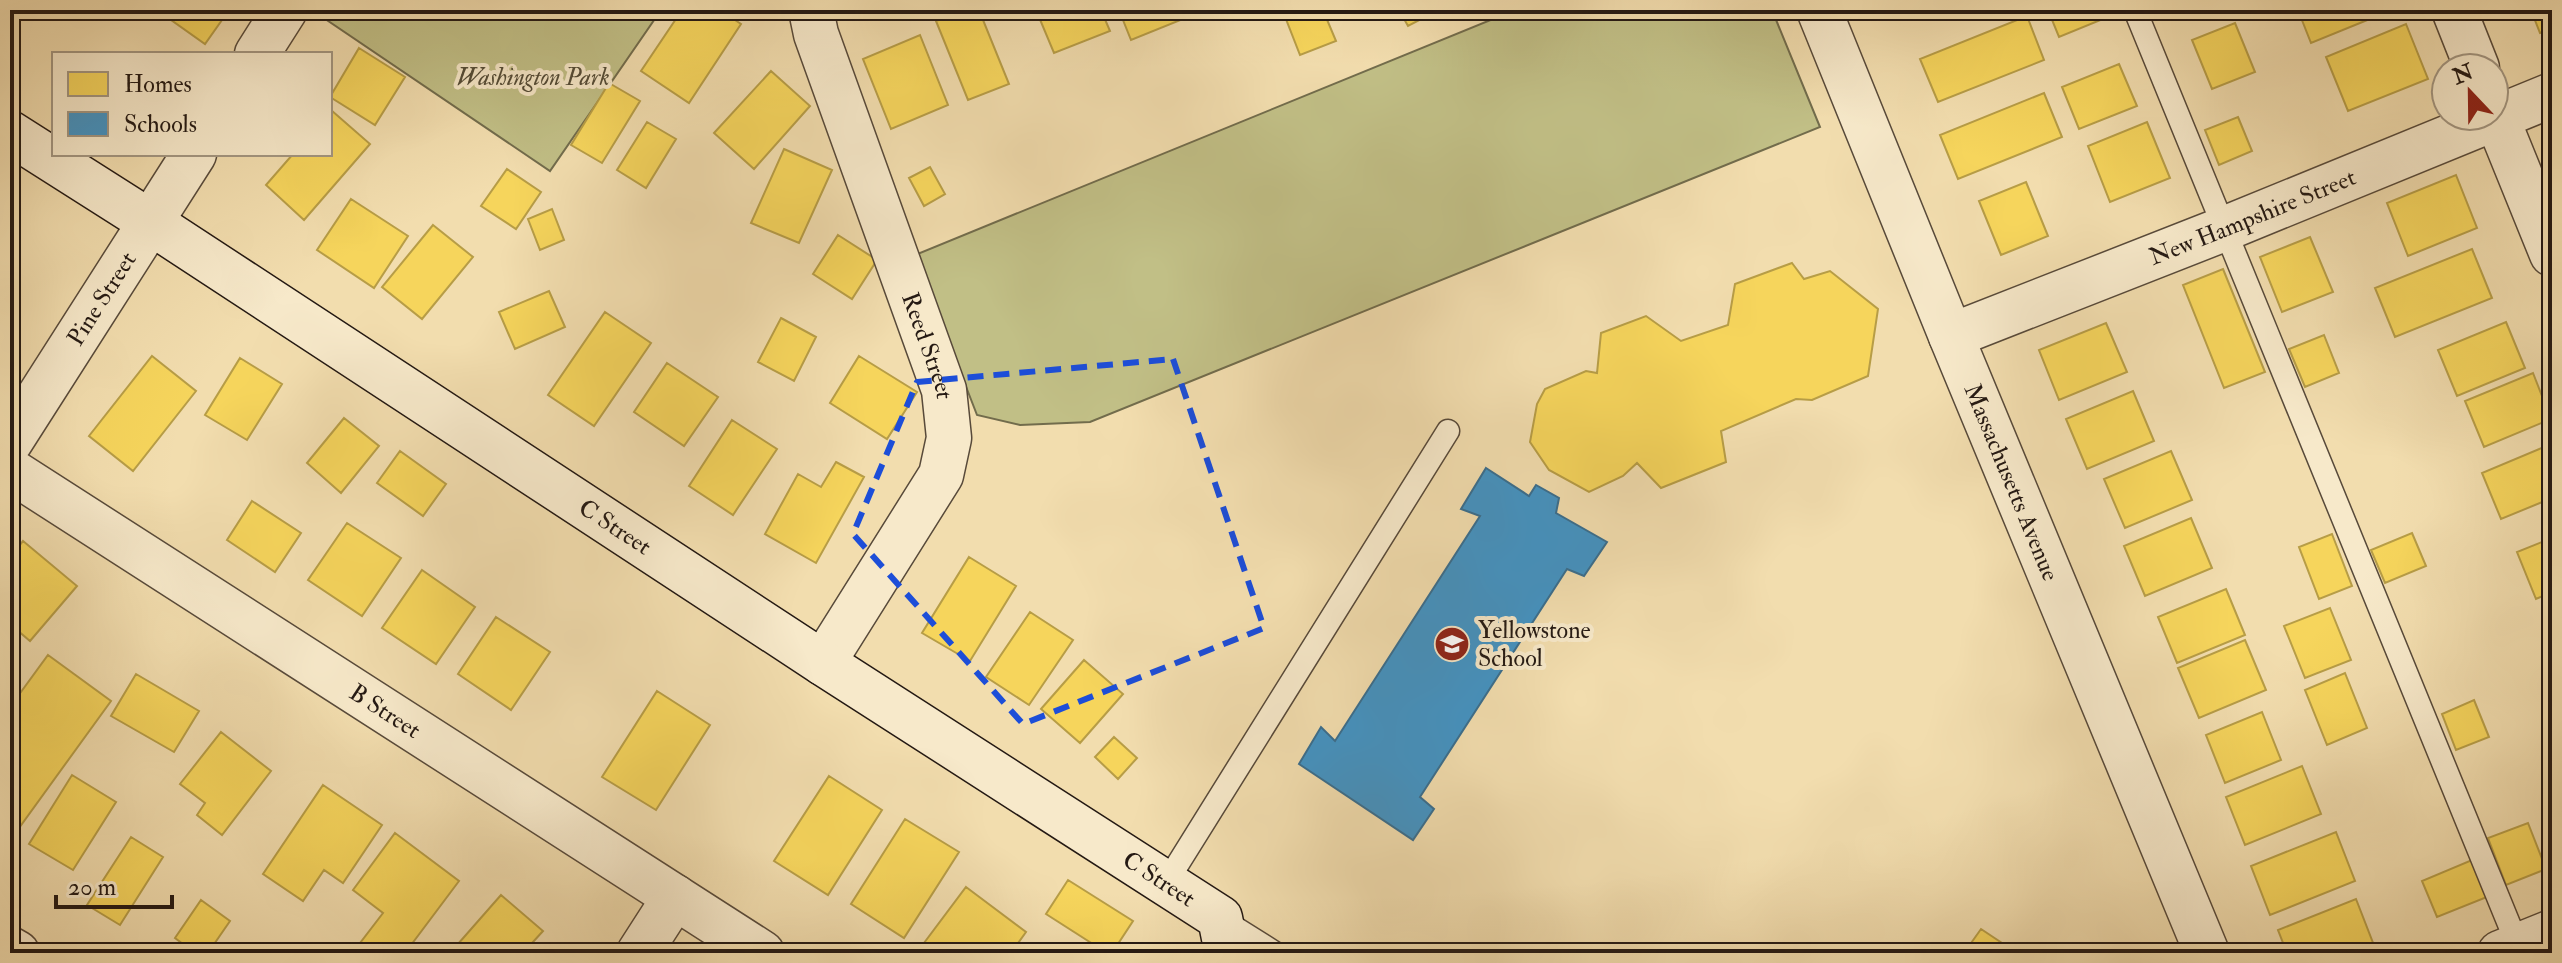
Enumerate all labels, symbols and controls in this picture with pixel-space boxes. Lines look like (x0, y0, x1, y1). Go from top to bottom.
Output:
legend (52, 52, 332, 156)
north arrow (2430, 52, 2510, 132)
text: N (2448, 58, 2478, 91)
park label: Washington Park (456, 62, 610, 93)
text: Homes (124, 69, 192, 100)
text: Schools (124, 109, 197, 140)
street label: New Hampshire Street (2145, 161, 2360, 272)
street label: Pine Street (60, 246, 143, 352)
street label: Reed Street (895, 288, 960, 401)
street label: Massachusetts Avenue (1957, 379, 2066, 585)
street label: C Street (573, 492, 657, 562)
place label: Yellowstone School (1478, 615, 1591, 674)
school or university icon: Yellowstone School (1433, 625, 1471, 663)
street label: B Street (344, 677, 427, 745)
street label: C Street (1117, 844, 1202, 914)
scale bar (56, 859, 172, 909)
text: 20 m (68, 872, 117, 903)

